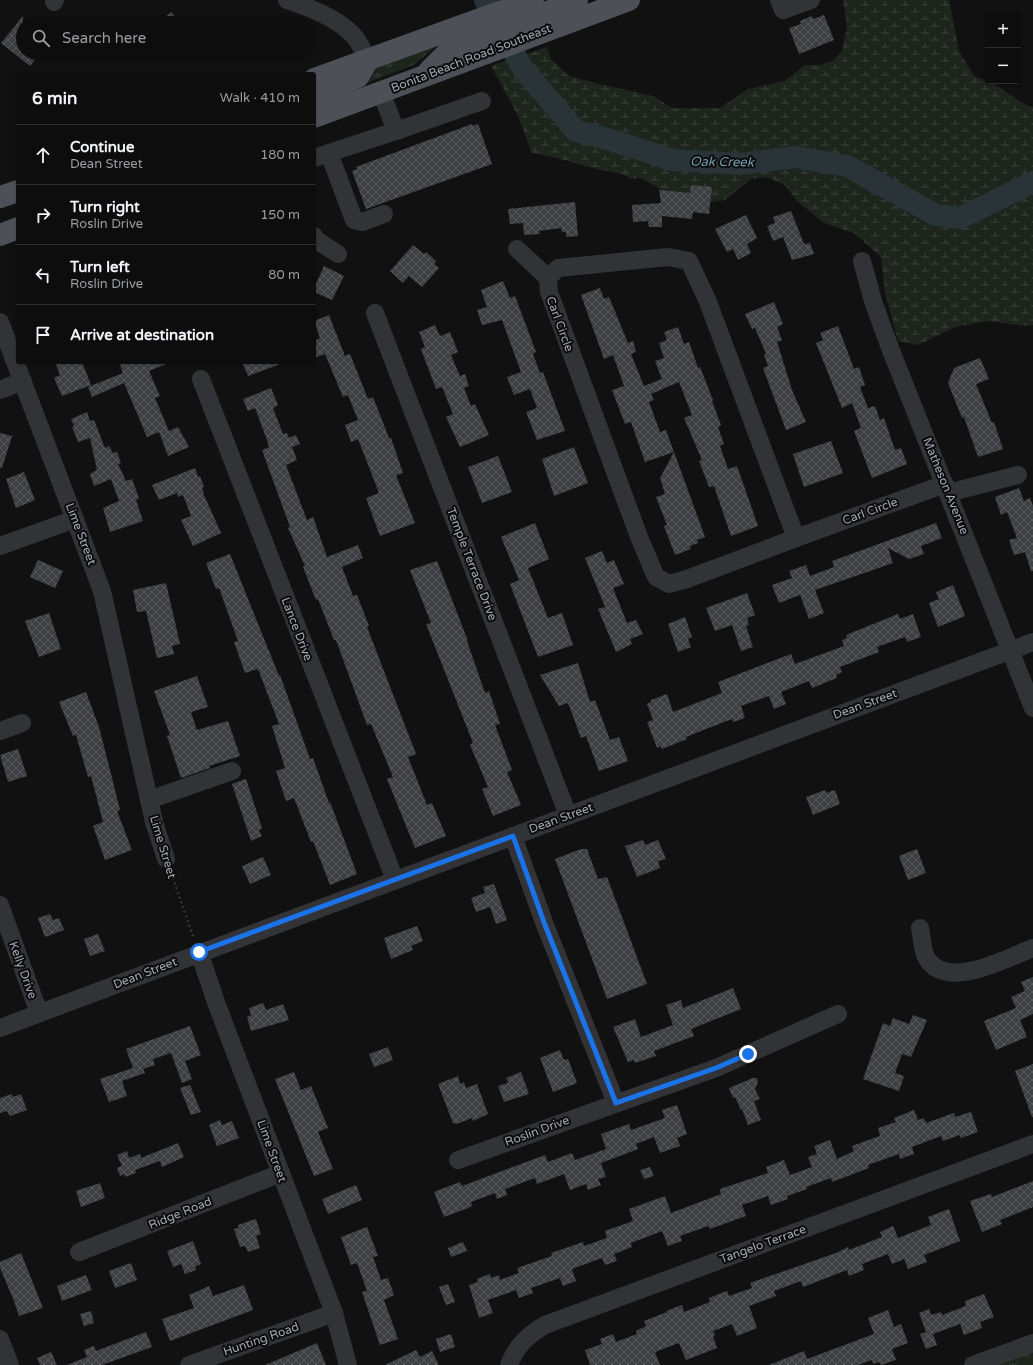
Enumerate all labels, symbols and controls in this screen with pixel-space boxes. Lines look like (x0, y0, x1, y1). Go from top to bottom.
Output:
map controls (985, 12, 1021, 84)
button: + (985, 12, 1021, 48)
search box (16, 16, 316, 60)
street label: Bonita Beach Road Southeast (389, 21, 553, 95)
icon: search (30, 27, 52, 49)
text: Search here (62, 29, 146, 47)
button: − (985, 48, 1021, 84)
text: 6 min (32, 88, 77, 109)
text: Walk · 410 m (220, 90, 300, 106)
text: Continue (70, 138, 134, 156)
icon: ahead (32, 144, 54, 166)
text: 180 m (260, 147, 300, 163)
water label: Oak Creek (690, 153, 755, 171)
text: Dean Street (70, 156, 143, 172)
text: Turn right (70, 198, 140, 216)
icon: right (32, 204, 54, 226)
text: 150 m (260, 207, 300, 223)
text: Roslin Drive (70, 216, 143, 232)
text: Turn left (70, 258, 130, 276)
icon: left (32, 264, 54, 286)
text: 80 m (268, 267, 300, 283)
text: Roslin Drive (70, 276, 143, 292)
street label: Carl Circle (544, 294, 577, 354)
icon: arrive (32, 324, 54, 346)
text: Arrive at destination (70, 326, 214, 344)
street label: Matheson Avenue (920, 435, 972, 537)
street label: Carl Circle (840, 494, 900, 527)
street label: Lime Street (63, 501, 99, 567)
street label: Temple Terrace Drive (444, 506, 500, 623)
street label: Lance Drive (278, 595, 316, 663)
street label: Dean Street (831, 686, 899, 722)
street label: Dean Street (527, 800, 595, 836)
street label: Lime Street (147, 814, 179, 881)
street label: Kelly Drive (6, 939, 40, 1001)
route start (190, 943, 208, 961)
street label: Dean Street (111, 954, 179, 992)
route end (739, 1045, 757, 1063)
street label: Roslin Drive (503, 1113, 571, 1149)
street label: Lime Street (254, 1118, 290, 1184)
street label: Ridge Road (146, 1194, 214, 1232)
street label: Tangelo Terrace (718, 1222, 808, 1266)
street label: Hunting Road (221, 1320, 301, 1358)

